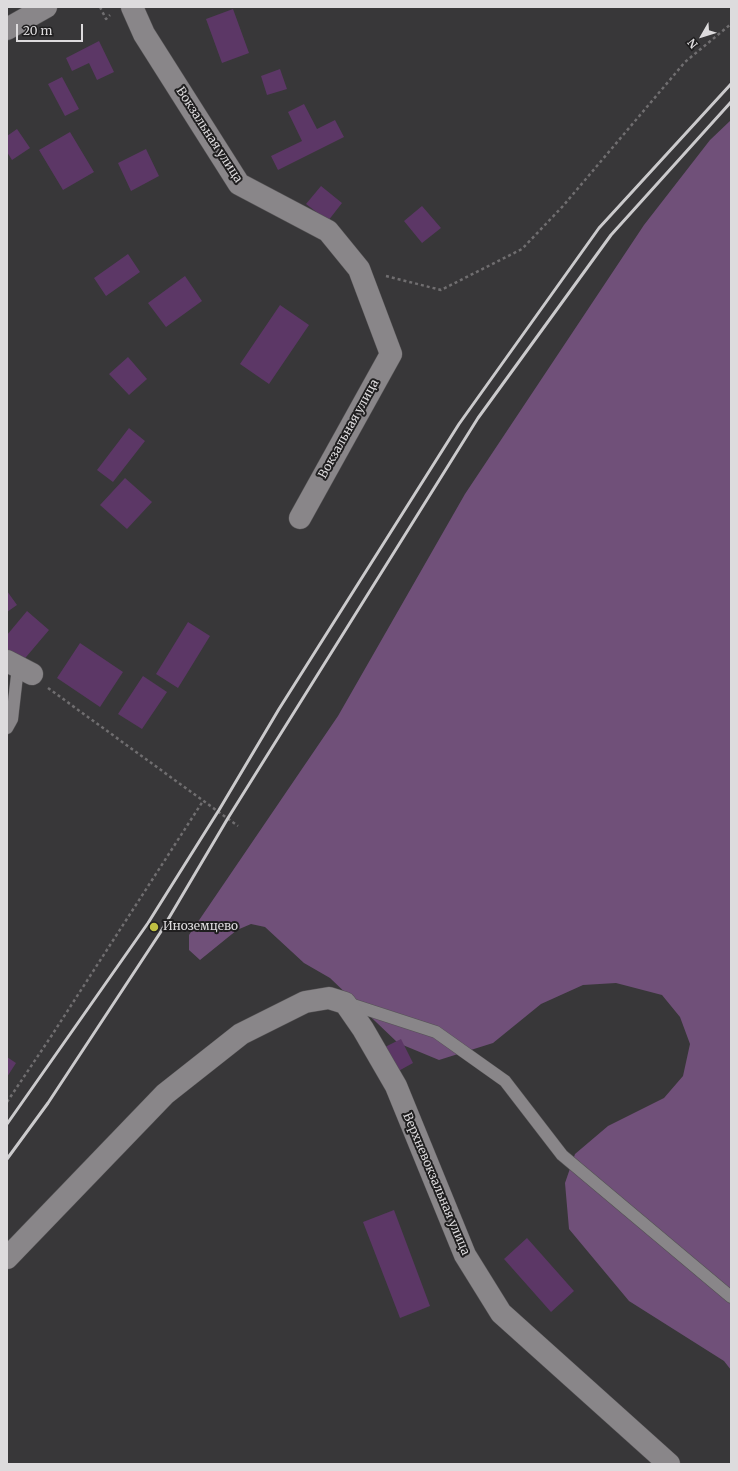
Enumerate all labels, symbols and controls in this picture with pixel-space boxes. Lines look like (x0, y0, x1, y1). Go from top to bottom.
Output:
scale bar (18, 16, 85, 42)
north arrow (682, 16, 722, 56)
text: 20 m (23, 23, 52, 38)
text: N (685, 36, 701, 51)
street label: Вокзальная улица (173, 85, 245, 185)
street label: Вокзальная улица (316, 377, 382, 481)
place label: Иноземцево (163, 920, 238, 934)
marker: Иноземцево (148, 921, 160, 933)
street label: Верхневокзальная улица (399, 1111, 473, 1257)

